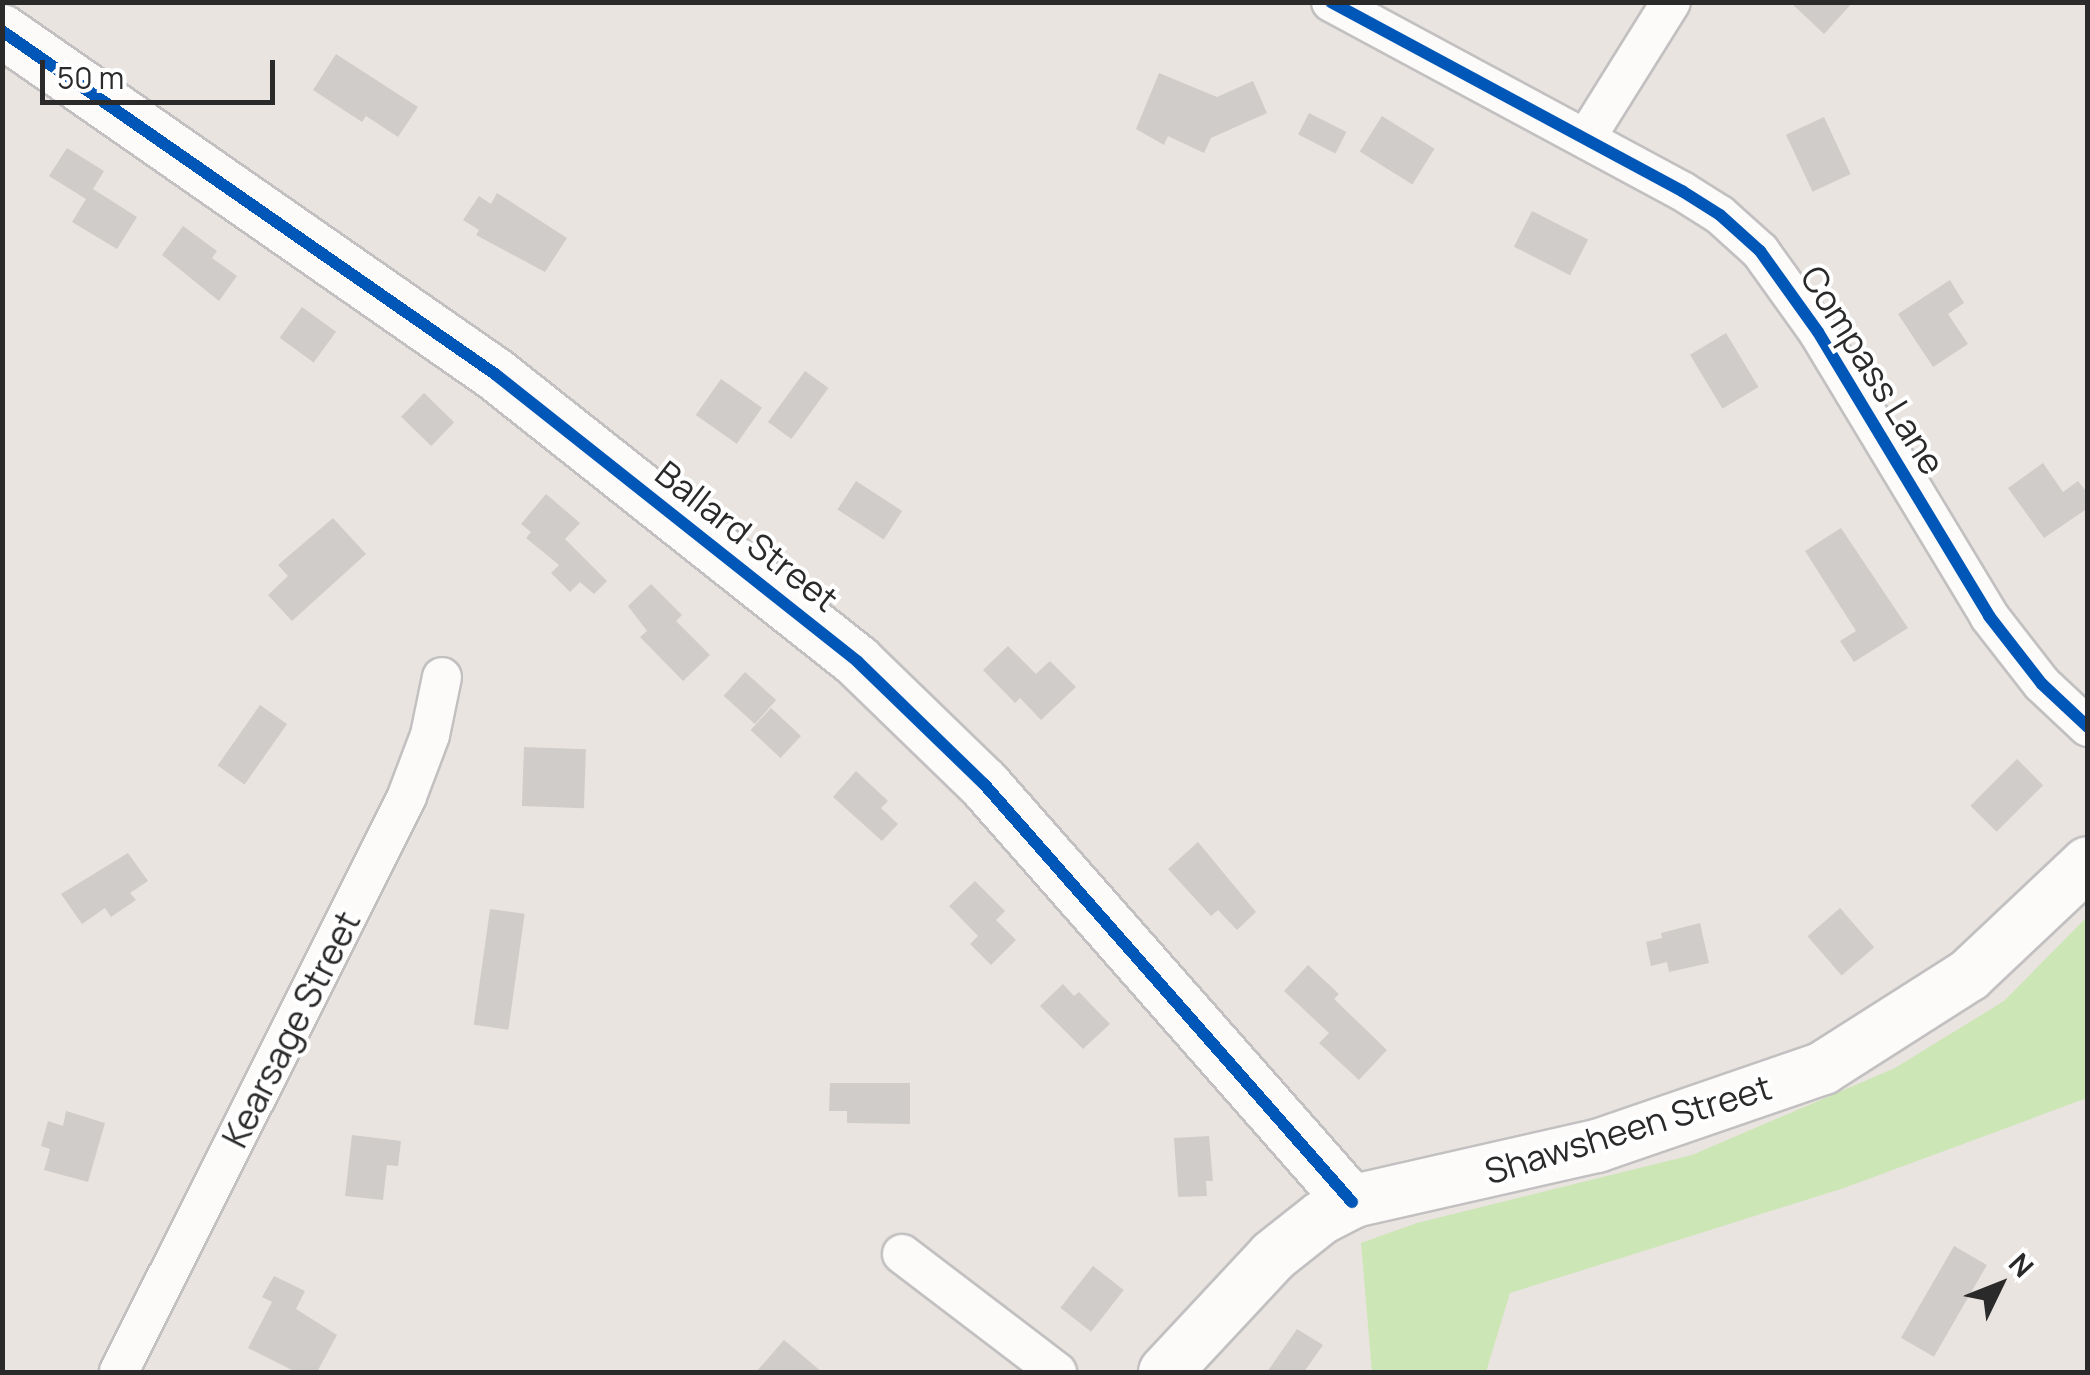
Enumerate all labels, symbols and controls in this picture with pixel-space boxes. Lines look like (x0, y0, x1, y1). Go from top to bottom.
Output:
scale bar (45, 40, 280, 102)
text: 50 m (57, 57, 124, 98)
street label: Compass Lane (1792, 258, 1954, 482)
street label: Ballard Street (648, 452, 846, 620)
street label: Kearsage Street (213, 904, 369, 1154)
street label: Shawsheen Street (1480, 1065, 1776, 1193)
north arrow (1950, 1235, 2050, 1335)
text: N (2001, 1244, 2043, 1285)

